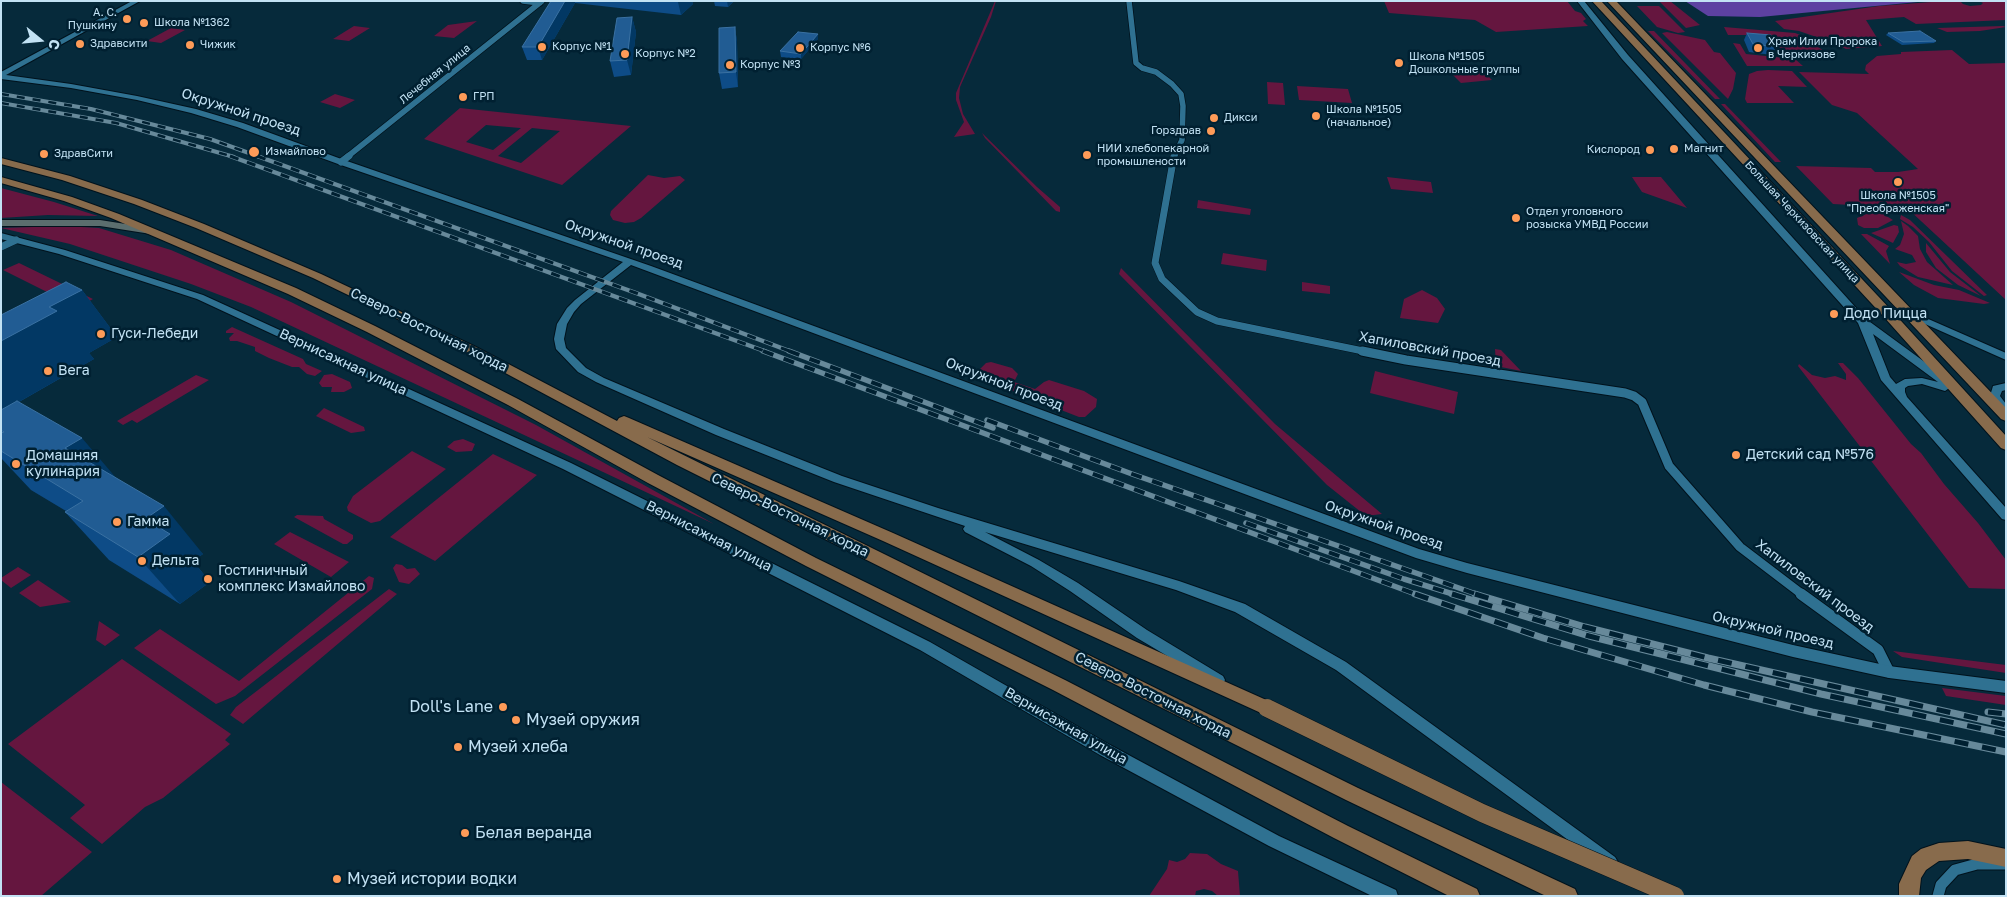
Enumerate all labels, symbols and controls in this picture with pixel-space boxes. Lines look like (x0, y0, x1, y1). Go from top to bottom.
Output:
place label: А. С. Пушкину (68, 6, 117, 32)
marker: А. С. Пушкину (121, 13, 133, 25)
north arrow (15, 15, 65, 65)
place label: Школа №1362 (154, 16, 230, 30)
marker: Школа №1362 (138, 17, 150, 29)
place label: Храм Илии Пророка в Черкизове (1768, 35, 1877, 61)
text: С (45, 37, 64, 52)
place label: Здравсити (90, 37, 148, 51)
marker: Здравсити (74, 38, 86, 50)
place label: Чижик (200, 38, 236, 52)
marker: Чижик (184, 39, 196, 51)
place label: Корпус №1 (552, 40, 612, 54)
street label: Лечебная улица (397, 41, 473, 107)
marker: Корпус №1 (536, 41, 548, 53)
place label: Корпус №6 (810, 41, 871, 55)
marker: Корпус №6 (794, 42, 806, 54)
marker: Храм Илии Пророка в Черкизове (1752, 42, 1764, 54)
place label: Корпус №2 (635, 47, 696, 61)
marker: Корпус №2 (619, 48, 631, 60)
place label: Школа №1505 Дошкольные группы (1409, 50, 1520, 76)
marker: Школа №1505 Дошкольные группы (1393, 57, 1405, 69)
place label: Корпус №3 (740, 58, 801, 72)
marker: Корпус №3 (724, 59, 736, 71)
street label: Окружной проезд (179, 85, 303, 139)
place label: ГРП (473, 90, 495, 104)
marker: ГРП (457, 91, 469, 103)
place label: Школа №1505 (начальное) (1326, 103, 1402, 129)
marker: Школа №1505 (начальное) (1310, 110, 1322, 122)
place label: Дикси (1224, 111, 1258, 125)
marker: Дикси (1208, 112, 1220, 124)
place label: Горздрав (1151, 124, 1201, 138)
marker: Горздрав (1205, 125, 1217, 137)
place label: НИИ хлебопекарной промышлености (1097, 142, 1209, 168)
place label: Магнит (1684, 142, 1724, 156)
place label: Кислород (1587, 143, 1640, 157)
marker: Магнит (1668, 143, 1680, 155)
marker: Кислород (1644, 144, 1656, 156)
marker: Измайлово (247, 145, 261, 159)
place label: Измайлово (265, 145, 326, 159)
place label: ЗдравСити (54, 147, 113, 161)
marker: ЗдравСити (38, 148, 50, 160)
marker: НИИ хлебопекарной промышлености (1081, 149, 1093, 161)
street label: Большая Черкизовская улица (1742, 158, 1862, 286)
marker: Школа №1505 "Преображенская" (1892, 176, 1904, 188)
place label: Школа №1505 "Преображенская" (1847, 189, 1949, 215)
place label: Отдел уголовного розыска УМВД России (1526, 205, 1648, 231)
marker: Отдел уголовного розыска УМВД России (1510, 212, 1522, 224)
street label: Окружной проезд (563, 216, 685, 272)
street label: Северо-Восточная хорда (348, 285, 510, 375)
place label: Додо Пицца (1844, 306, 1927, 322)
marker: Додо Пицца (1828, 308, 1840, 320)
street label: Вернисажная улица (277, 325, 409, 399)
place label: Гуси-Лебеди (111, 326, 198, 342)
marker: Гуси-Лебеди (95, 328, 107, 340)
street label: Хапиловский проезд (1358, 328, 1502, 370)
street label: Окружной проезд (943, 354, 1065, 414)
place label: Вега (58, 363, 90, 379)
marker: Вега (42, 365, 54, 377)
place label: Детский сад №576 (1746, 447, 1874, 463)
place label: Домашняя кулинария (26, 448, 100, 481)
marker: Детский сад №576 (1730, 449, 1742, 461)
marker: Домашняя кулинария (10, 458, 22, 470)
street label: Северо-Восточная хорда (709, 470, 871, 560)
street label: Вернисажная улица (643, 497, 775, 575)
street label: Окружной проезд (1323, 497, 1445, 553)
place label: Гамма (127, 514, 169, 530)
marker: Гамма (111, 516, 123, 528)
street label: Хапиловский проезд (1752, 536, 1878, 636)
place label: Дельта (152, 553, 199, 569)
marker: Дельта (136, 555, 148, 567)
place label: Гостиничный комплекс Измайлово (218, 563, 365, 596)
marker: Гостиничный комплекс Измайлово (202, 573, 214, 585)
street label: Окружной проезд (1711, 608, 1835, 652)
street label: Северо-Восточная хорда (1072, 648, 1234, 742)
street label: Вернисажная улица (1002, 684, 1130, 768)
place label: Doll's Lane (409, 697, 493, 717)
marker: Doll's Lane (497, 701, 509, 713)
place label: Музей оружия (526, 710, 640, 730)
marker: Музей оружия (510, 714, 522, 726)
place label: Музей хлеба (468, 737, 568, 757)
marker: Музей хлеба (452, 741, 464, 753)
place label: Белая веранда (475, 823, 592, 843)
marker: Белая веранда (459, 827, 471, 839)
place label: Музей истории водки (347, 869, 517, 889)
marker: Музей истории водки (331, 873, 343, 885)

